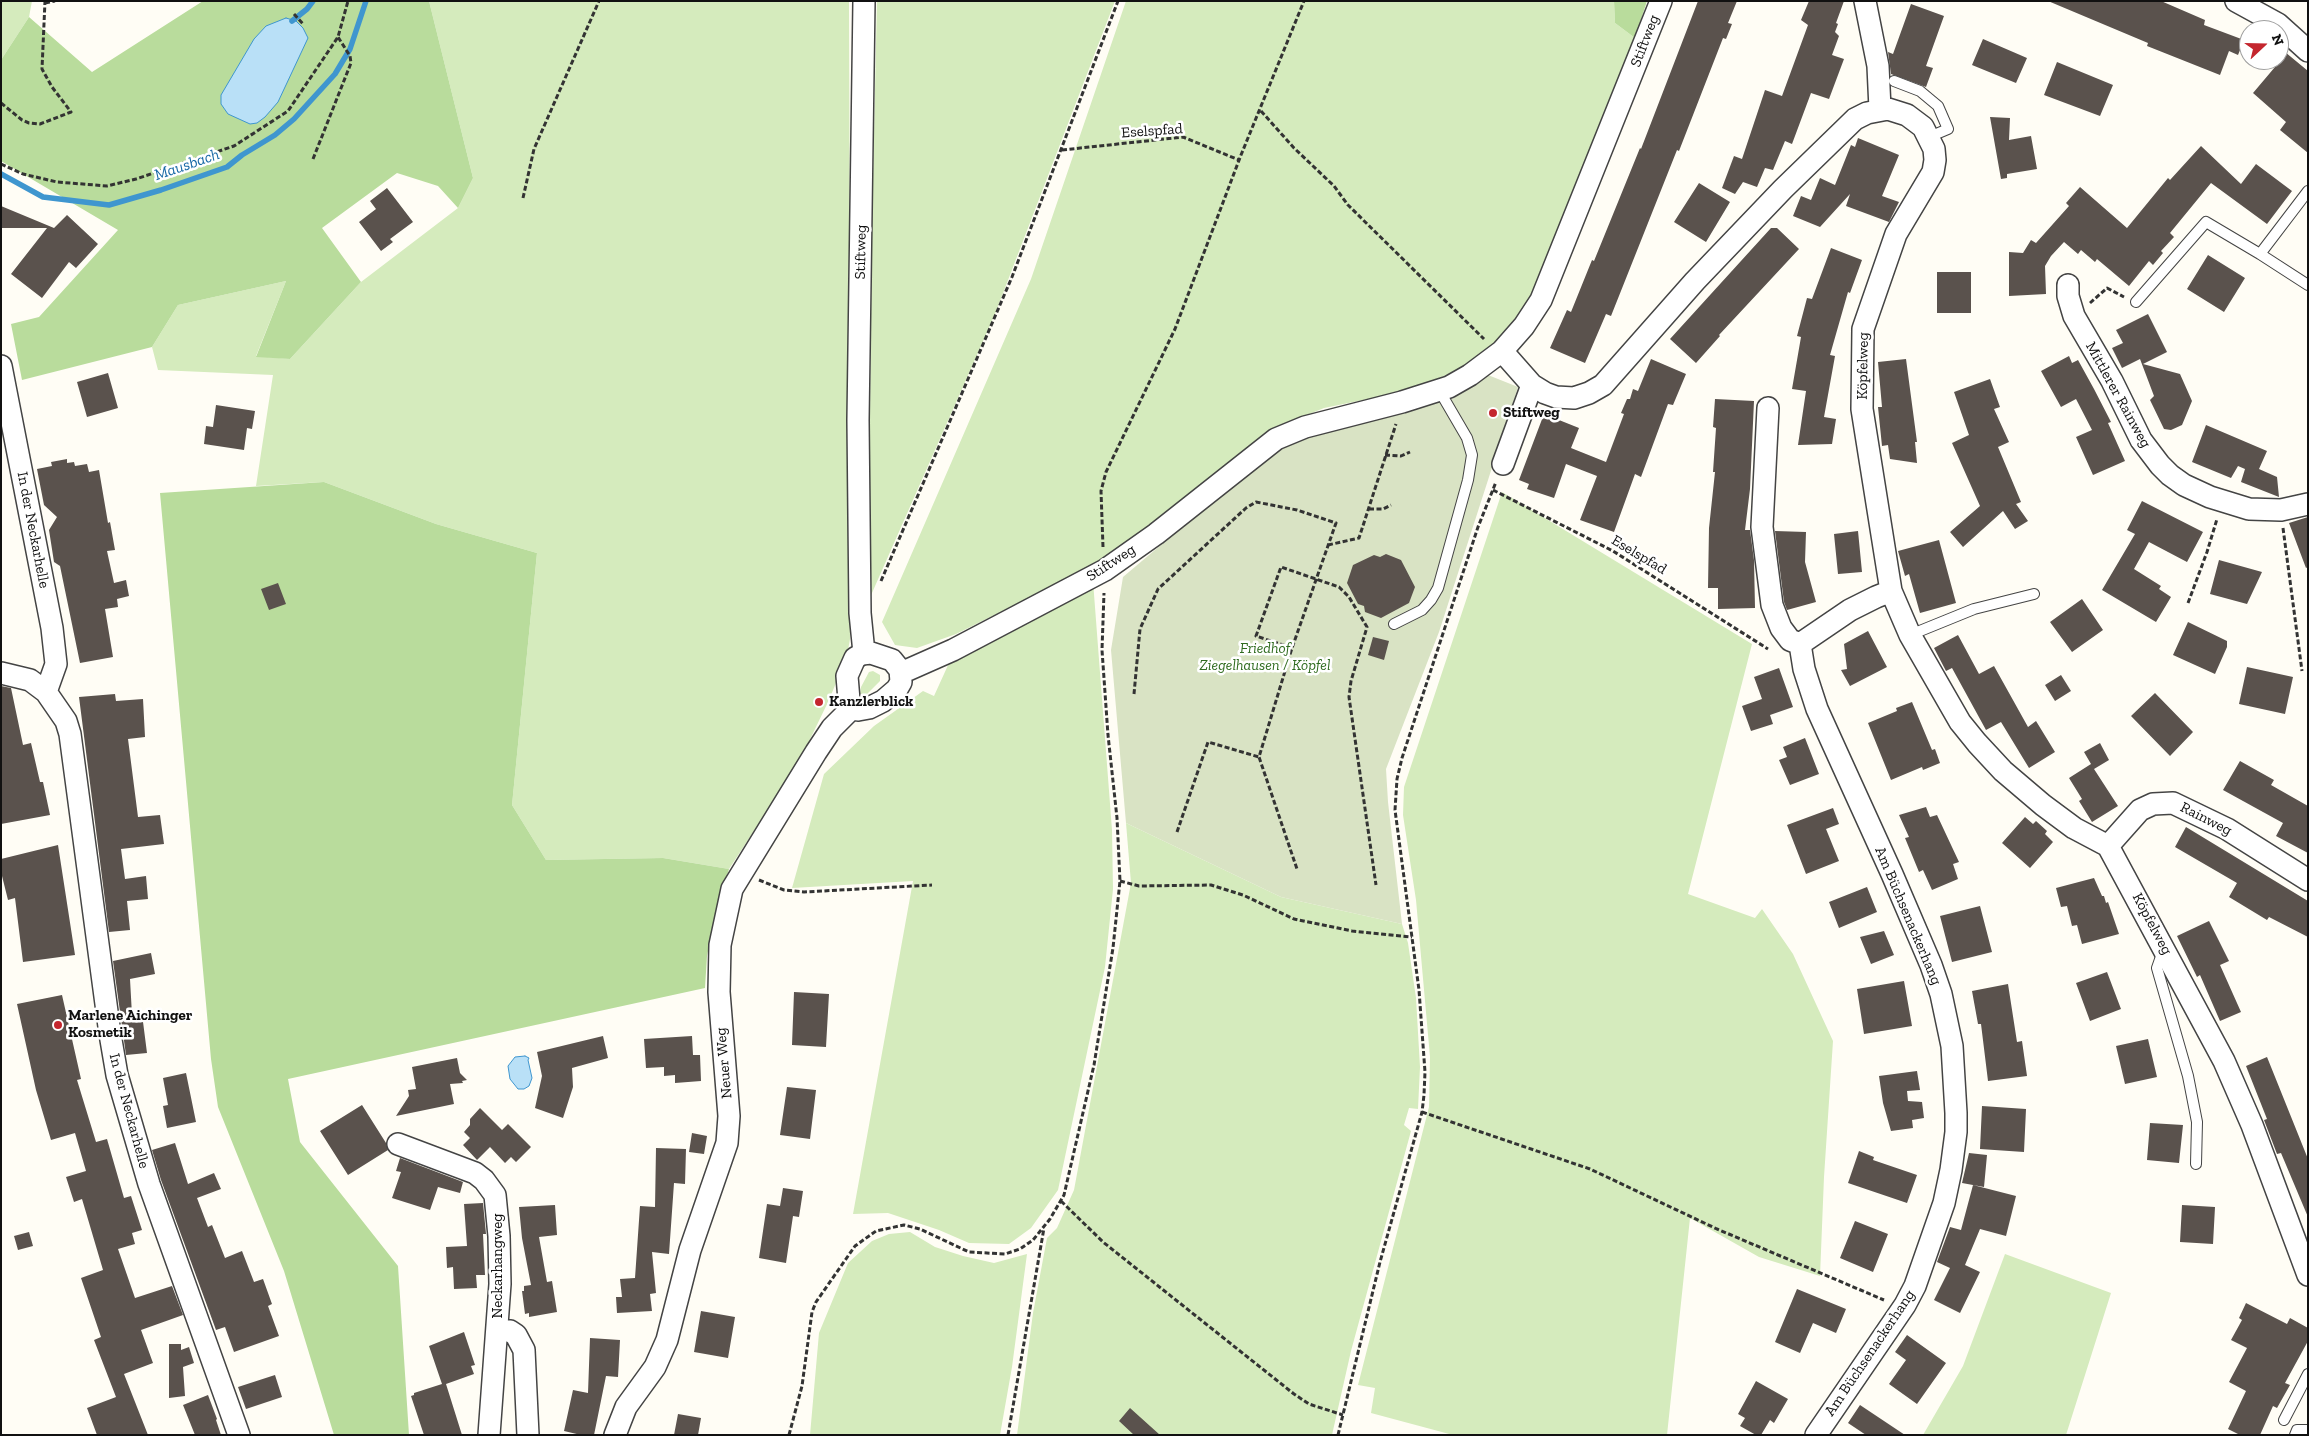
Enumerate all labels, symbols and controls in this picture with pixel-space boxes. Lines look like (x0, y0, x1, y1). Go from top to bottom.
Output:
street label: Stiftweg (1627, 12, 1663, 70)
north arrow (2239, 20, 2289, 70)
text: N (2268, 32, 2287, 48)
street label: Eselspfad (1121, 120, 1183, 142)
water label: Mausbach (152, 145, 222, 185)
street label: Stiftweg (852, 224, 870, 280)
street label: Köpfelweg (1853, 332, 1873, 400)
street label: Mittlerer Rainweg (2081, 339, 2155, 451)
place label: Stiftweg (1503, 404, 1560, 422)
marker: Stiftweg (1487, 407, 1499, 419)
street label: In der Neckarhelle (13, 470, 53, 590)
street label: Eselspfad (1608, 531, 1670, 579)
street label: Stiftweg (1083, 541, 1139, 585)
park label: Friedhof Ziegelhausen / Köpfel (1200, 640, 1330, 675)
place label: Kanzlerblick (829, 693, 913, 711)
marker: Kanzlerblick (813, 696, 825, 708)
street label: Rainweg (2177, 798, 2235, 840)
street label: Am Büchsenackerhang (1871, 844, 1945, 988)
street label: Köpfelweg (2128, 890, 2176, 958)
place label: Marlene Aichinger Kosmetik (68, 1007, 192, 1042)
marker: Marlene Aichinger Kosmetik (52, 1019, 64, 1031)
street label: Neuer Weg (712, 1027, 736, 1099)
street label: In der Neckarhelle (105, 1052, 153, 1170)
street label: Neckarhangweg (489, 1213, 507, 1319)
street label: Am Büchsenackerhang (1821, 1286, 1919, 1420)

